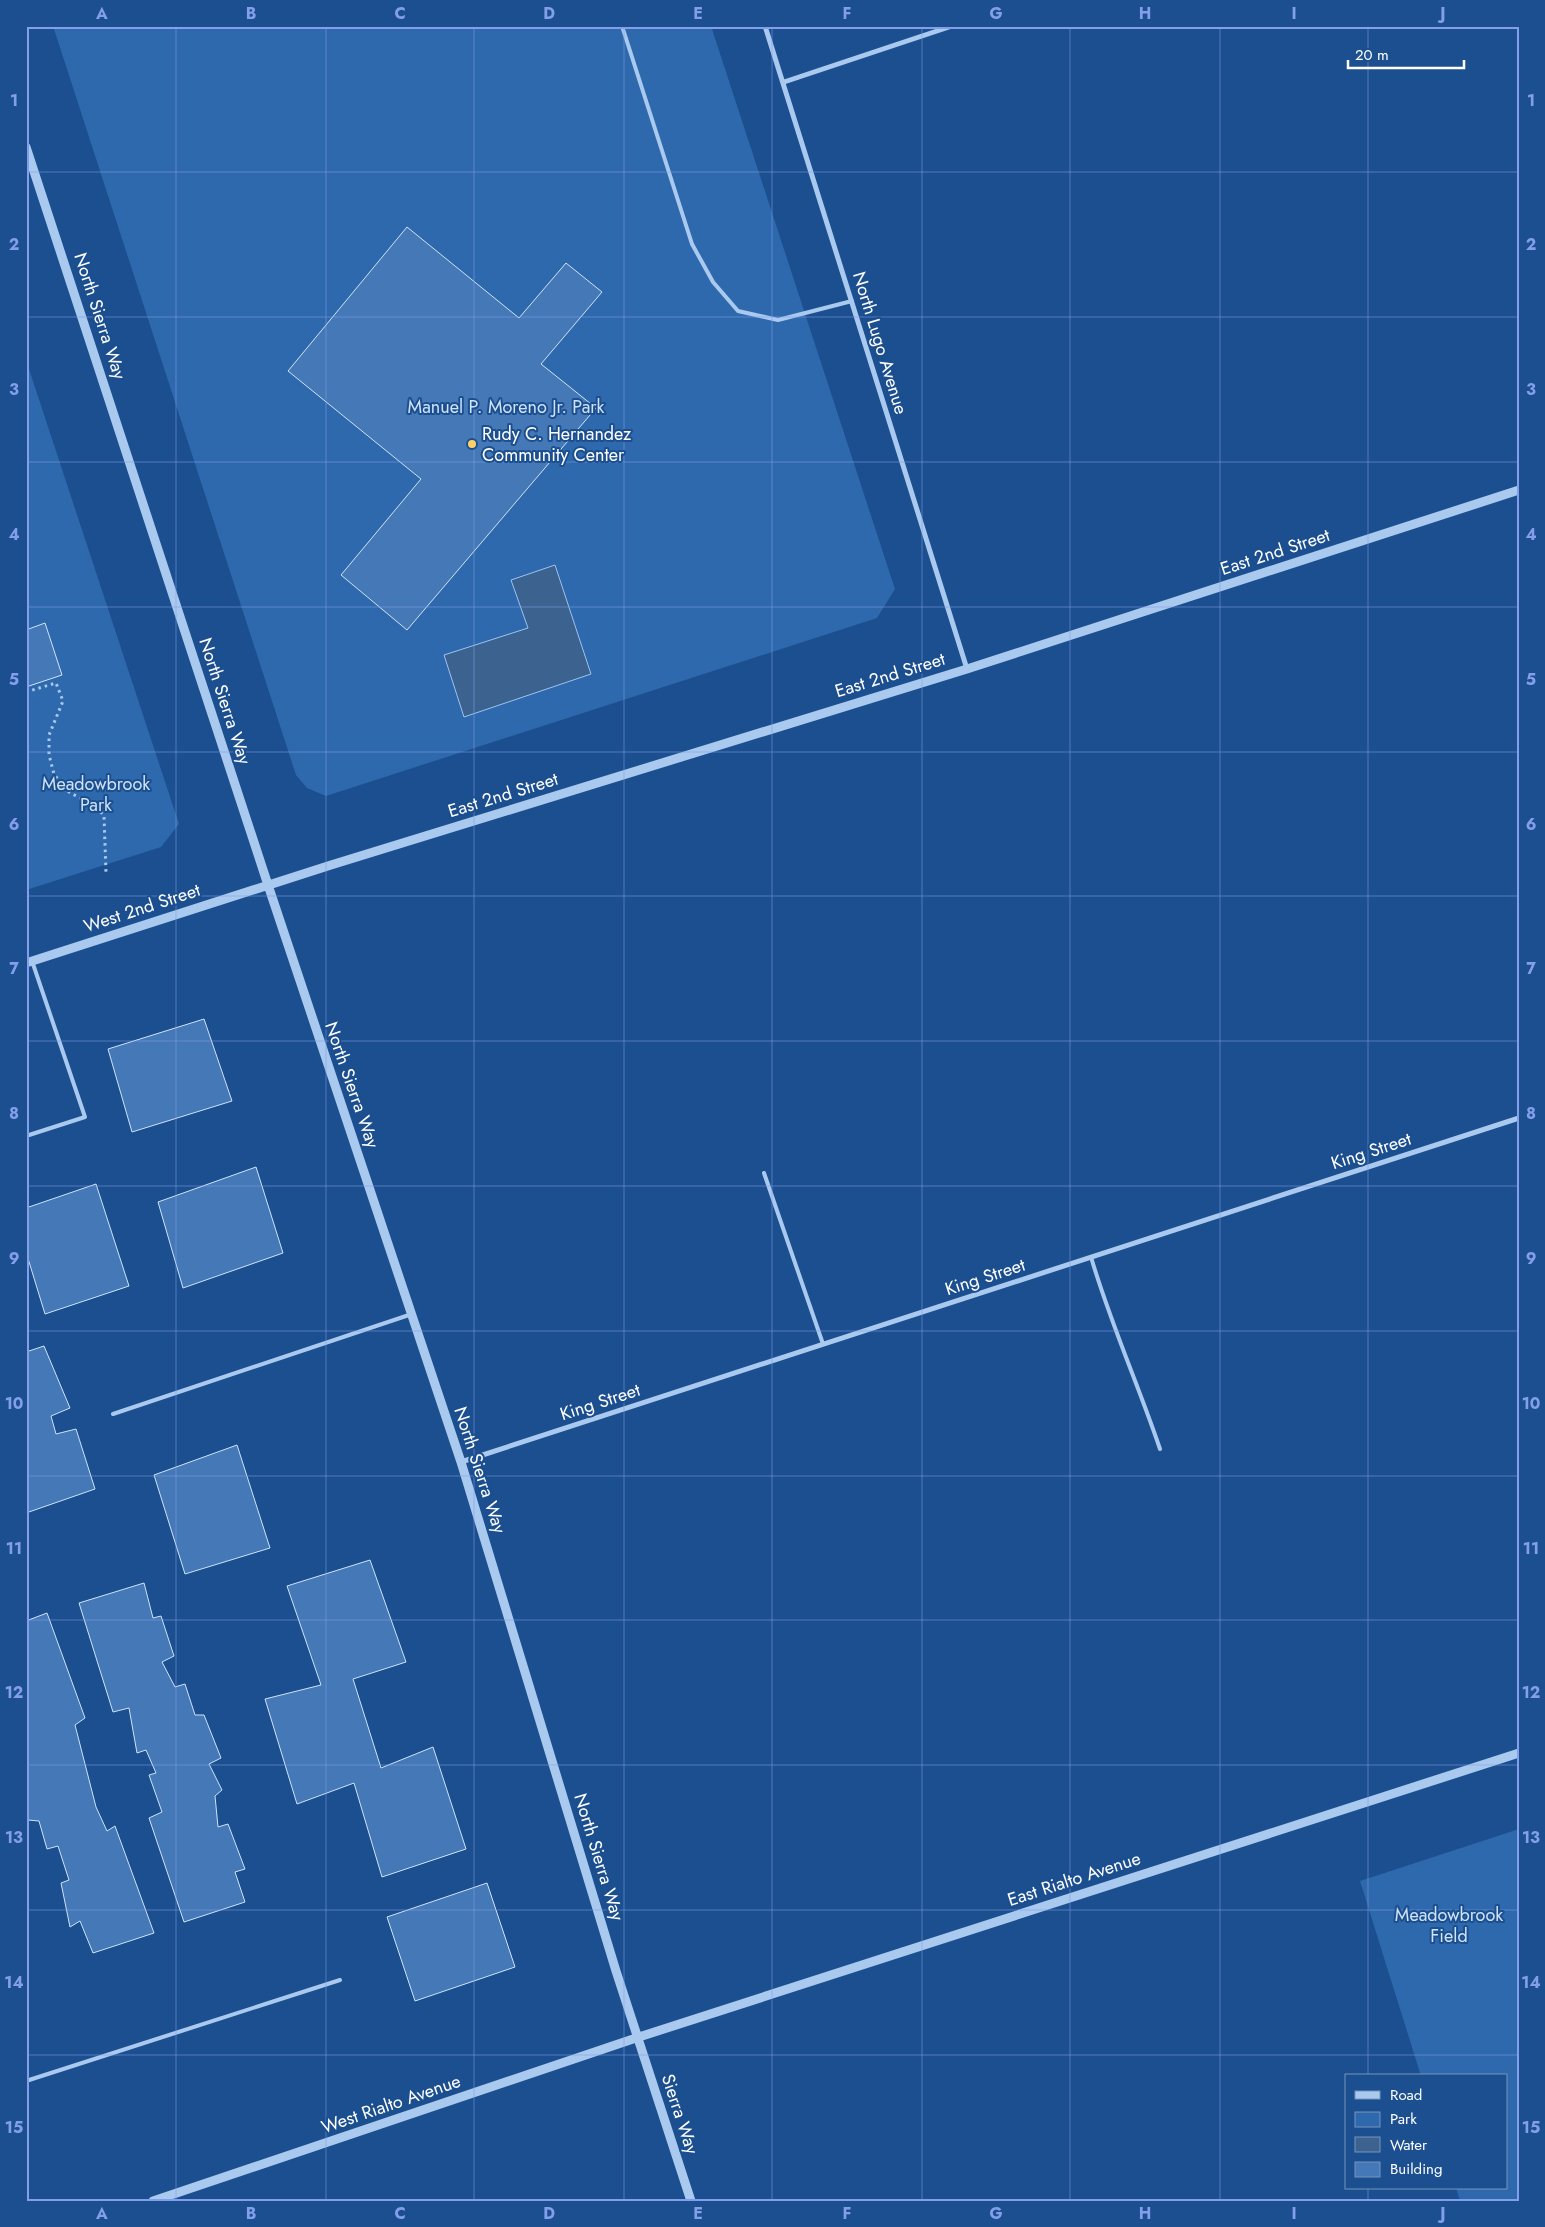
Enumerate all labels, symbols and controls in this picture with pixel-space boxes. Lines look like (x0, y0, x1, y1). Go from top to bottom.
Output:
text: A (95, 2, 108, 25)
text: B (246, 2, 256, 25)
text: C (394, 2, 406, 25)
text: D (543, 2, 555, 25)
text: E (693, 2, 703, 25)
text: F (843, 2, 851, 25)
text: G (989, 2, 1003, 25)
text: H (1139, 2, 1151, 25)
text: I (1291, 2, 1297, 25)
text: J (1437, 2, 1446, 25)
scale bar (1348, 38, 1464, 70)
text: 20 m (1355, 44, 1389, 66)
text: 1 (10, 89, 18, 112)
text: 1 (1527, 89, 1535, 112)
text: 2 (9, 233, 19, 256)
text: 2 (1526, 233, 1536, 256)
street label: North Sierra Way (67, 249, 133, 383)
street label: North Lugo Avenue (846, 268, 914, 418)
text: 3 (9, 378, 19, 401)
text: 3 (1526, 378, 1536, 401)
park label: Manuel P. Moreno Jr. Park (408, 394, 605, 420)
place label: Rudy C. Hernandez Community Center (482, 421, 632, 468)
marker: Rudy C. Hernandez Community Center (466, 438, 478, 450)
street label: East 2nd Street (1217, 522, 1334, 582)
text: 4 (8, 523, 20, 546)
text: 4 (1525, 523, 1537, 546)
street label: North Sierra Way (192, 634, 258, 768)
street label: East 2nd Street (832, 646, 949, 704)
text: 5 (9, 668, 19, 691)
text: 5 (1526, 668, 1536, 691)
street label: East 2nd Street (445, 766, 562, 824)
park label: Meadowbrook Park (42, 771, 150, 818)
text: 6 (9, 813, 19, 836)
text: 6 (1526, 813, 1536, 836)
street label: West 2nd Street (80, 877, 204, 939)
text: 7 (9, 957, 19, 980)
text: 7 (1526, 957, 1536, 980)
street label: North Sierra Way (318, 1018, 386, 1152)
text: 8 (9, 1102, 19, 1125)
text: 8 (1526, 1102, 1536, 1125)
street label: King Street (1328, 1126, 1415, 1176)
text: 9 (9, 1247, 19, 1270)
text: 9 (1526, 1247, 1536, 1270)
street label: King Street (942, 1252, 1029, 1302)
street label: King Street (557, 1377, 644, 1427)
text: 10 (5, 1392, 23, 1415)
text: 10 (1522, 1392, 1540, 1415)
street label: North Sierra Way (447, 1403, 513, 1537)
text: 11 (6, 1537, 22, 1560)
text: 11 (1523, 1537, 1539, 1560)
text: 12 (5, 1681, 23, 1704)
text: 12 (1522, 1681, 1540, 1704)
street label: North Sierra Way (567, 1790, 631, 1924)
text: 13 (5, 1826, 23, 1849)
text: 13 (1522, 1826, 1540, 1849)
street label: East Rialto Avenue (1004, 1845, 1144, 1913)
park label: Meadowbrook Field (1395, 1902, 1503, 1949)
text: 14 (4, 1971, 24, 1994)
text: 14 (1521, 1971, 1541, 1994)
street label: West Rialto Avenue (318, 2068, 464, 2140)
street label: Sierra Way (655, 2071, 705, 2157)
legend (1345, 2074, 1508, 2190)
text: Road (1390, 2084, 1422, 2106)
text: Park (1390, 2108, 1417, 2130)
text: 15 (5, 2116, 23, 2139)
text: 15 (1522, 2116, 1540, 2139)
text: Water (1390, 2134, 1428, 2156)
text: Building (1390, 2158, 1442, 2180)
text: A (95, 2202, 108, 2225)
text: B (246, 2202, 256, 2225)
text: C (394, 2202, 406, 2225)
text: D (543, 2202, 555, 2225)
text: E (693, 2202, 703, 2225)
text: F (843, 2202, 851, 2225)
text: G (989, 2202, 1003, 2225)
text: H (1139, 2202, 1151, 2225)
text: I (1291, 2202, 1297, 2225)
text: J (1437, 2202, 1446, 2225)

